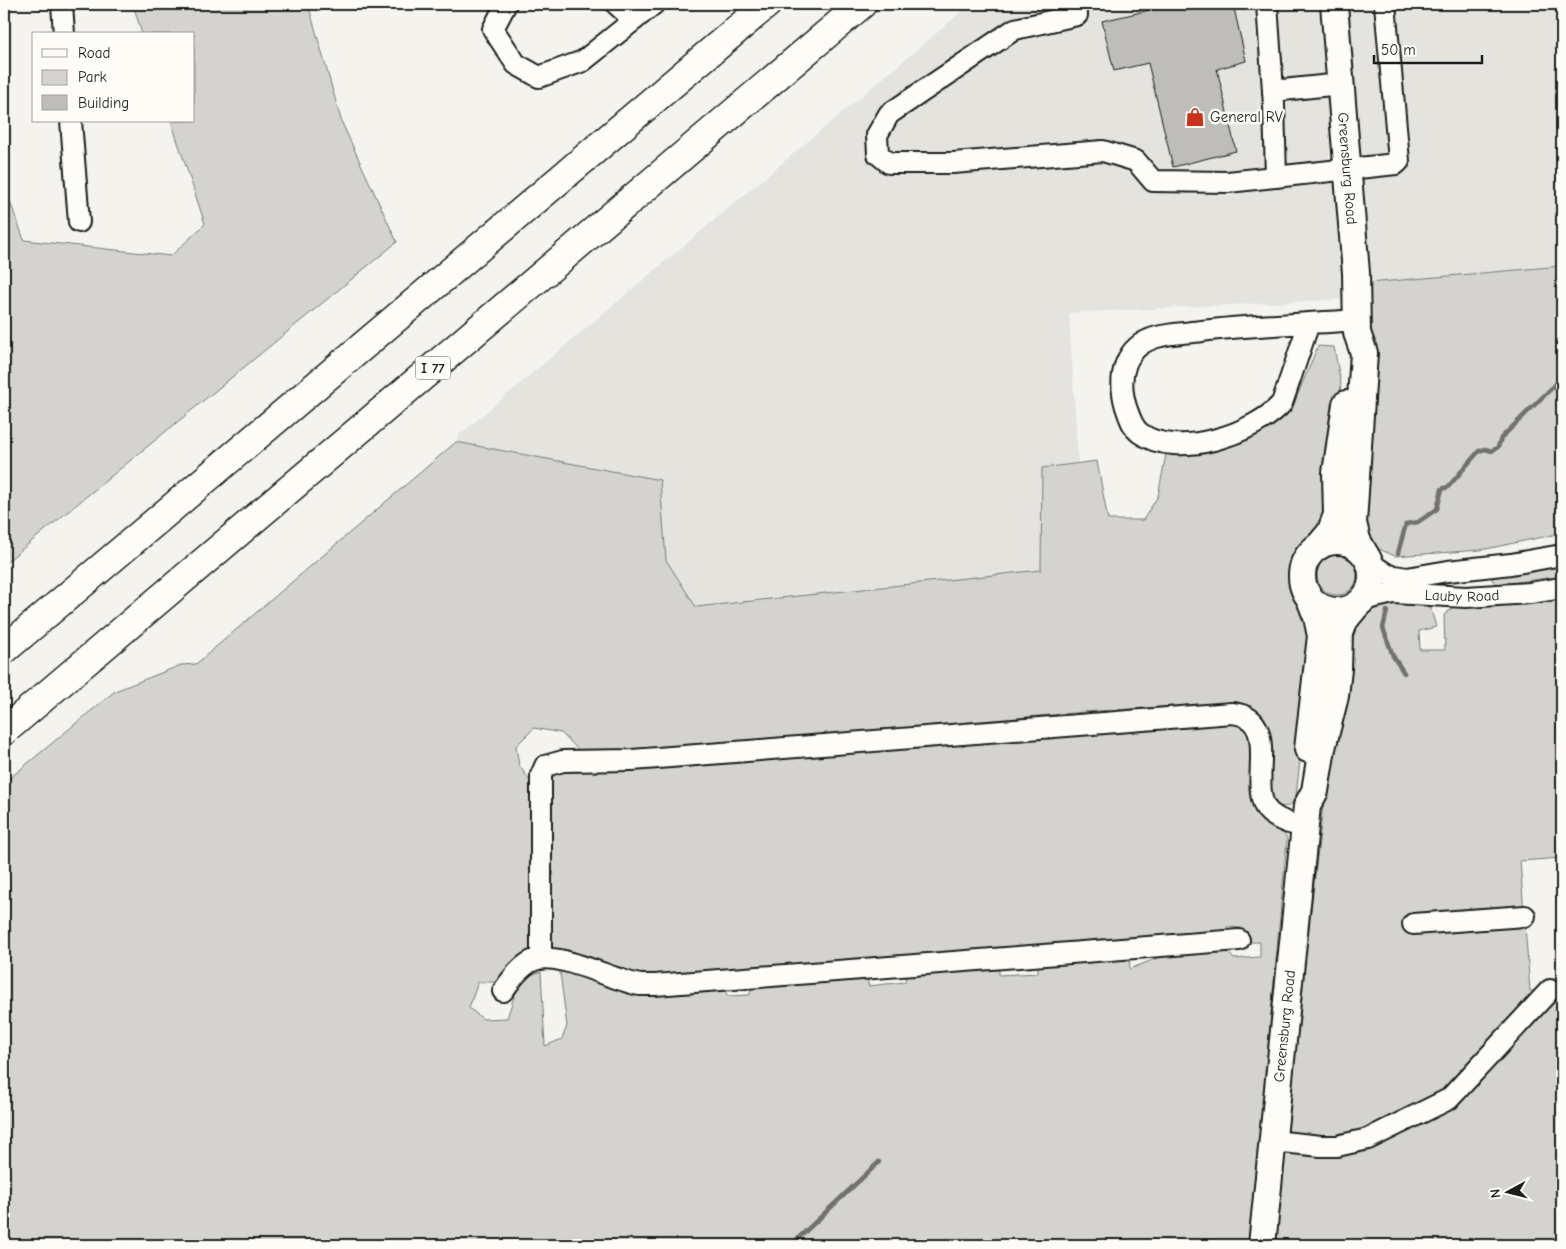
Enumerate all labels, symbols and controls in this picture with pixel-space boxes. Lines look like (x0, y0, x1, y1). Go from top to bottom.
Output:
legend (32, 32, 195, 122)
scale bar (1374, 32, 1481, 64)
text: 50 m (1381, 41, 1416, 59)
text: Road (78, 44, 110, 62)
text: Park (78, 68, 107, 86)
text: Building (78, 94, 129, 112)
shop icon: General RV (1184, 106, 1206, 128)
place label: General RV (1210, 108, 1283, 126)
street label: Greensburg Road (1334, 112, 1361, 225)
road number: I 77 (416, 356, 450, 379)
street label: Lauby Road (1424, 586, 1500, 606)
street label: Greensburg Road (1270, 969, 1299, 1083)
north arrow (1484, 1166, 1534, 1216)
text: N (1487, 1188, 1505, 1199)

